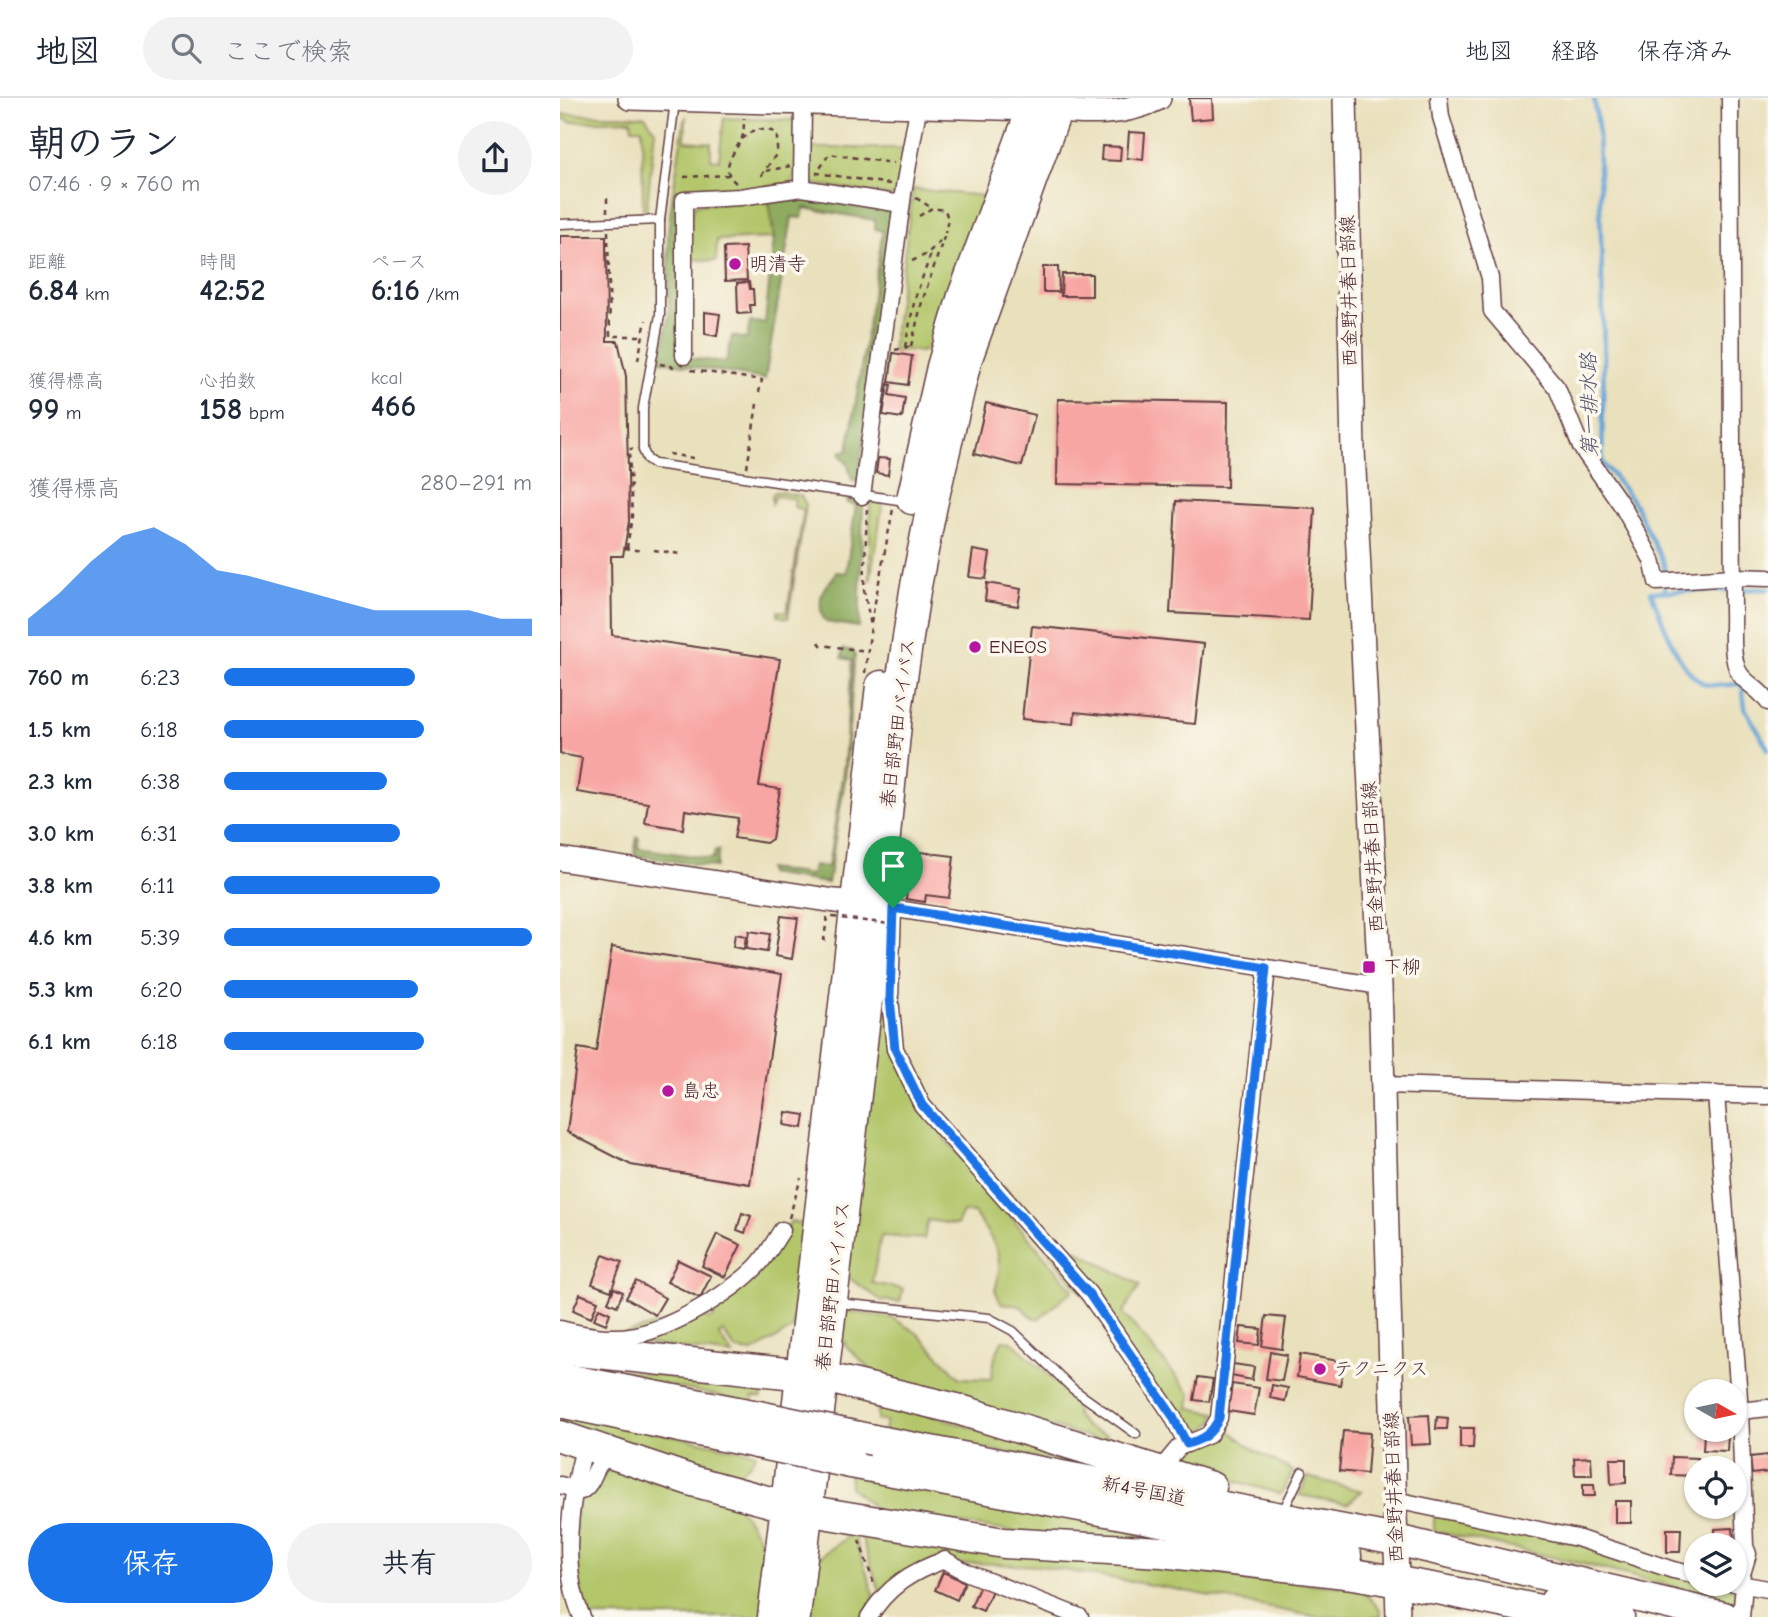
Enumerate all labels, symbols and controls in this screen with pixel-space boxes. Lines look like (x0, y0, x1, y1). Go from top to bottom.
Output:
search box (143, 17, 633, 80)
icon: search (167, 29, 205, 67)
text: 地図 (35, 32, 101, 70)
text: ここで検索 (223, 37, 353, 67)
text: 地図 (1465, 37, 1513, 65)
text: 経路 (1551, 37, 1599, 65)
text: 保存済み (1637, 37, 1733, 65)
button: share (458, 121, 532, 195)
text: 朝のラン (28, 122, 180, 166)
text: 07:46 · 9 × 760 m (28, 170, 200, 197)
street label: 西金野井春日部線 (1337, 215, 1361, 367)
text: 距離 (28, 251, 66, 273)
text: 時間 (199, 251, 237, 273)
text: ペース (371, 251, 427, 273)
place label: 明清寺 (749, 253, 806, 275)
marker: 明清寺 (727, 256, 743, 272)
text: 6.84 (28, 273, 79, 308)
text: 42:52 (199, 273, 265, 308)
text: 6:16 (371, 273, 420, 308)
text: km (79, 283, 110, 305)
text: /km (420, 283, 460, 305)
water label: 第一排水路 (1576, 351, 1602, 458)
text: kcal (371, 367, 403, 389)
text: 獲得標高 (28, 370, 104, 392)
text: 心拍数 (199, 370, 256, 392)
text: 466 (371, 389, 416, 424)
text: 99 (28, 392, 59, 427)
text: 158 (199, 392, 242, 427)
text: m (59, 402, 81, 424)
text: bpm (242, 402, 285, 424)
text: 280–291 m (420, 469, 532, 496)
text: 獲得標高 (28, 475, 120, 502)
place label: ENEOS (989, 636, 1047, 658)
street label: 春日部野田バイパス (877, 637, 919, 809)
marker: ENEOS (967, 639, 983, 655)
text: 760 m (28, 664, 89, 691)
text: 6:23 (140, 664, 180, 691)
text: 1.5 km (28, 716, 91, 743)
text: 6:18 (140, 716, 178, 743)
text: 2.3 km (28, 768, 93, 795)
text: 6:38 (140, 768, 180, 795)
street label: 西金野井春日部線 (1358, 781, 1388, 933)
text: 3.0 km (28, 820, 94, 847)
text: 6:31 (140, 820, 177, 847)
pin (863, 836, 923, 908)
icon: arrive (874, 847, 912, 885)
text: 3.8 km (28, 872, 93, 899)
text: 6:11 (140, 872, 175, 899)
text: 4.6 km (28, 924, 93, 951)
text: 5:39 (140, 924, 180, 951)
place label: 下柳 (1383, 956, 1421, 978)
marker: 下柳 (1361, 959, 1377, 975)
text: 5.3 km (28, 976, 93, 1003)
text: 6:20 (140, 976, 183, 1003)
text: 6.1 km (28, 1028, 91, 1055)
text: 6:18 (140, 1028, 178, 1055)
place label: 島忠 (682, 1080, 720, 1102)
marker: 島忠 (660, 1083, 676, 1099)
street label: 春日部野田バイパス (812, 1200, 854, 1372)
place label: テクニクス (1334, 1358, 1428, 1380)
marker: テクニクス (1312, 1361, 1328, 1377)
north arrow (1684, 1379, 1746, 1442)
map controls (1684, 1379, 1747, 1596)
street label: 西金野井春日部線 (1380, 1411, 1408, 1563)
button: locate (1684, 1456, 1747, 1519)
street label: 新4号国道 (1100, 1472, 1188, 1510)
button: 保存 (28, 1523, 273, 1603)
button: 共有 (287, 1523, 532, 1603)
button: layers (1684, 1533, 1747, 1596)

